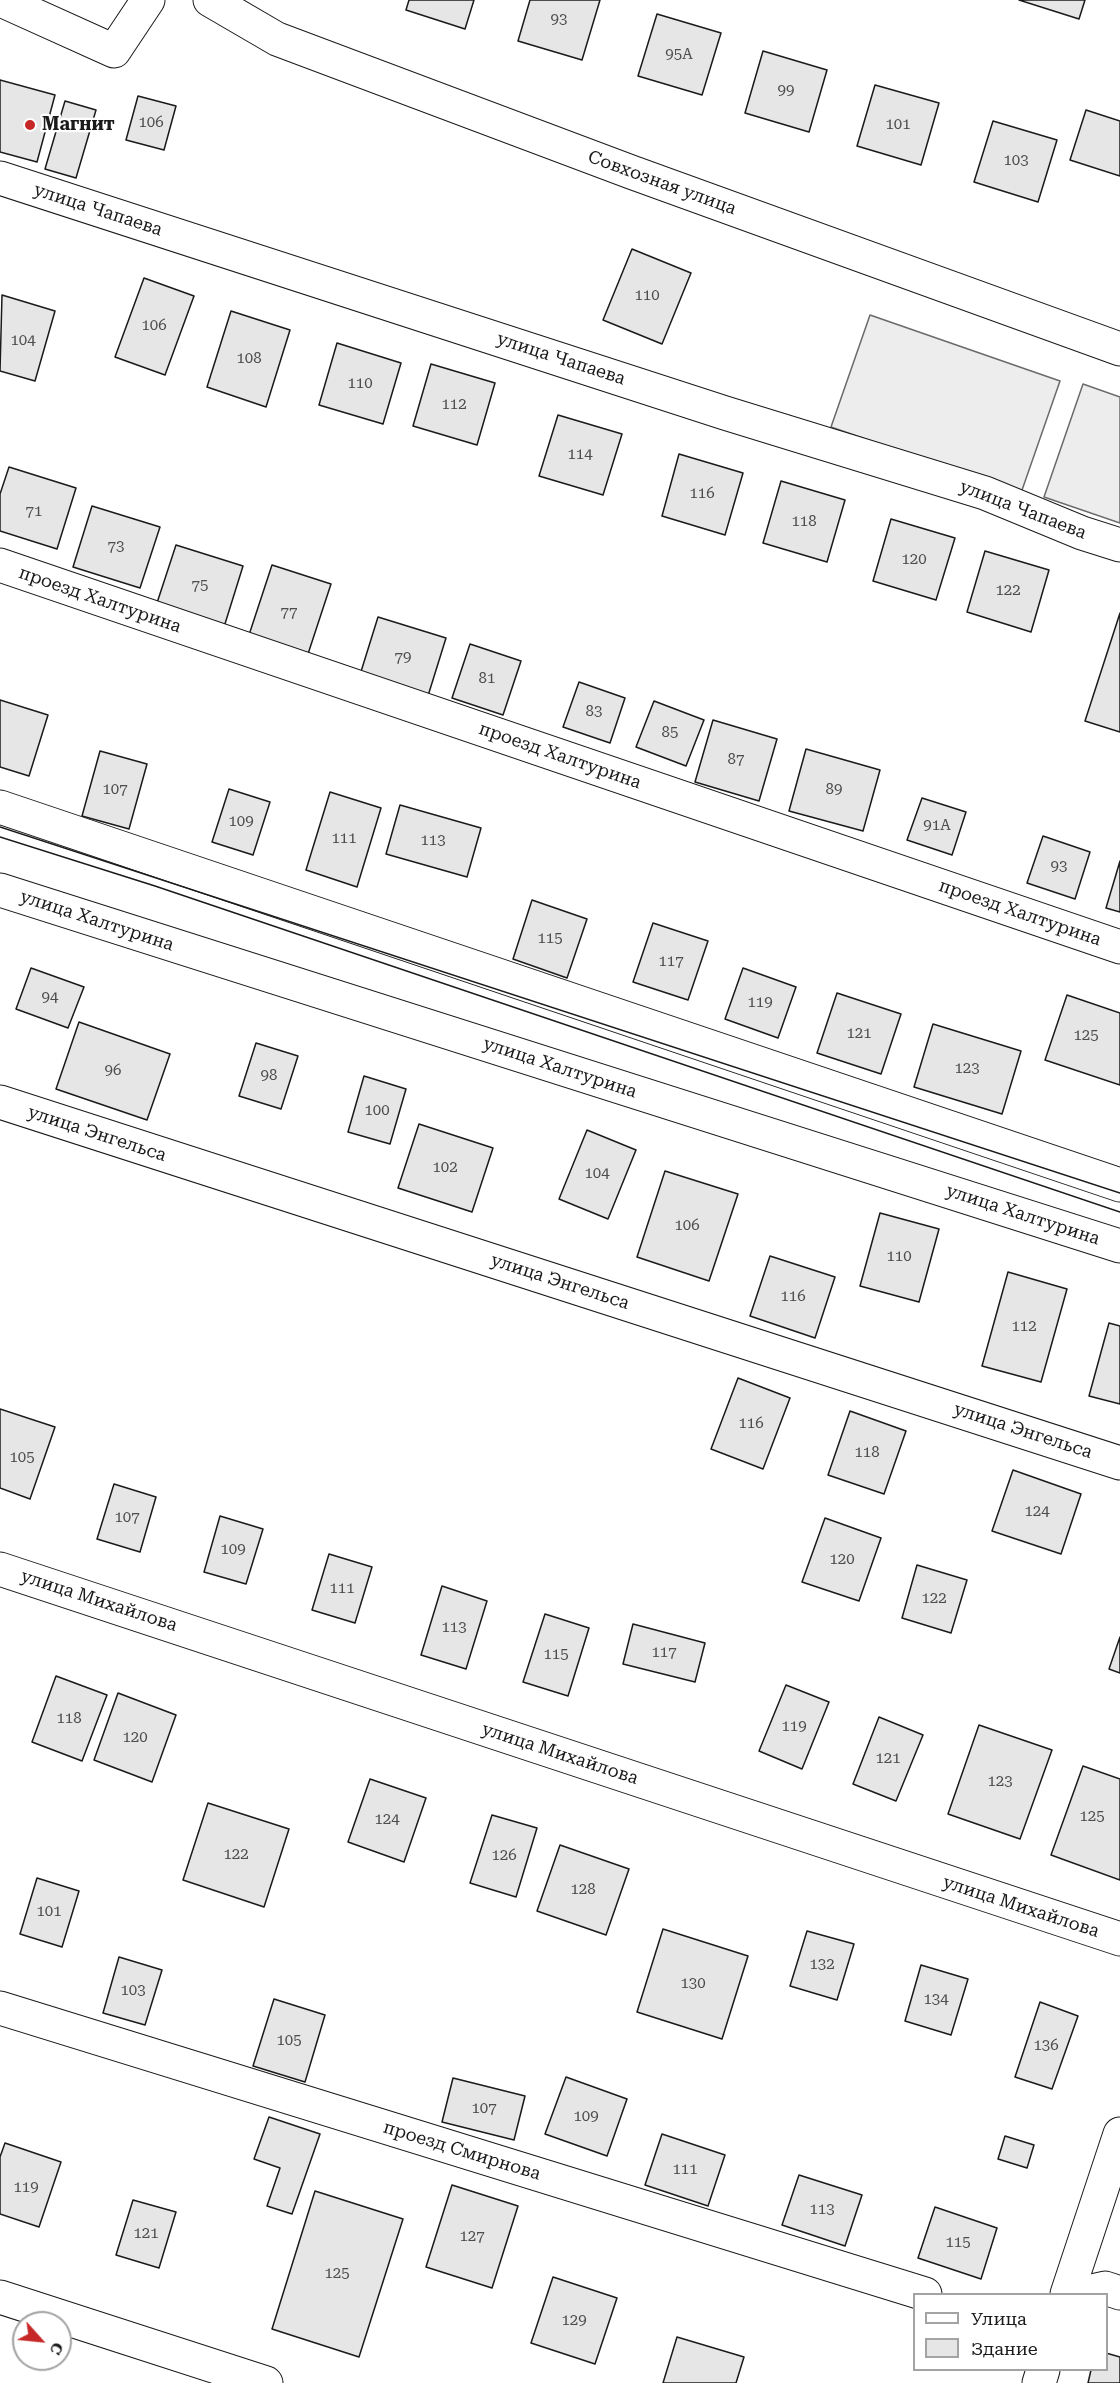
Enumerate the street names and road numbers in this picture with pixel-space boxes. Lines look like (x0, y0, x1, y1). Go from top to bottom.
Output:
street label: Совхозная улица (585, 146, 739, 220)
street label: улица Чапаева (31, 179, 165, 241)
street label: улица Чапаева (494, 328, 628, 390)
street label: улица Чапаева (957, 476, 1089, 544)
street label: проезд Халтурина (16, 562, 184, 638)
street label: проезд Халтурина (476, 718, 644, 794)
street label: проезд Халтурина (936, 875, 1104, 951)
street label: улица Халтурина (17, 886, 177, 956)
street label: улица Халтурина (480, 1033, 640, 1103)
street label: улица Энгельса (25, 1101, 169, 1167)
street label: улица Халтурина (943, 1180, 1103, 1250)
street label: улица Энгельса (488, 1249, 632, 1315)
street label: улица Энгельса (951, 1398, 1095, 1464)
street label: улица Михайлова (18, 1565, 180, 1637)
street label: улица Михайлова (479, 1718, 641, 1790)
street label: улица Михайлова (940, 1871, 1102, 1943)
street label: проезд Смирнова (381, 2117, 543, 2185)

